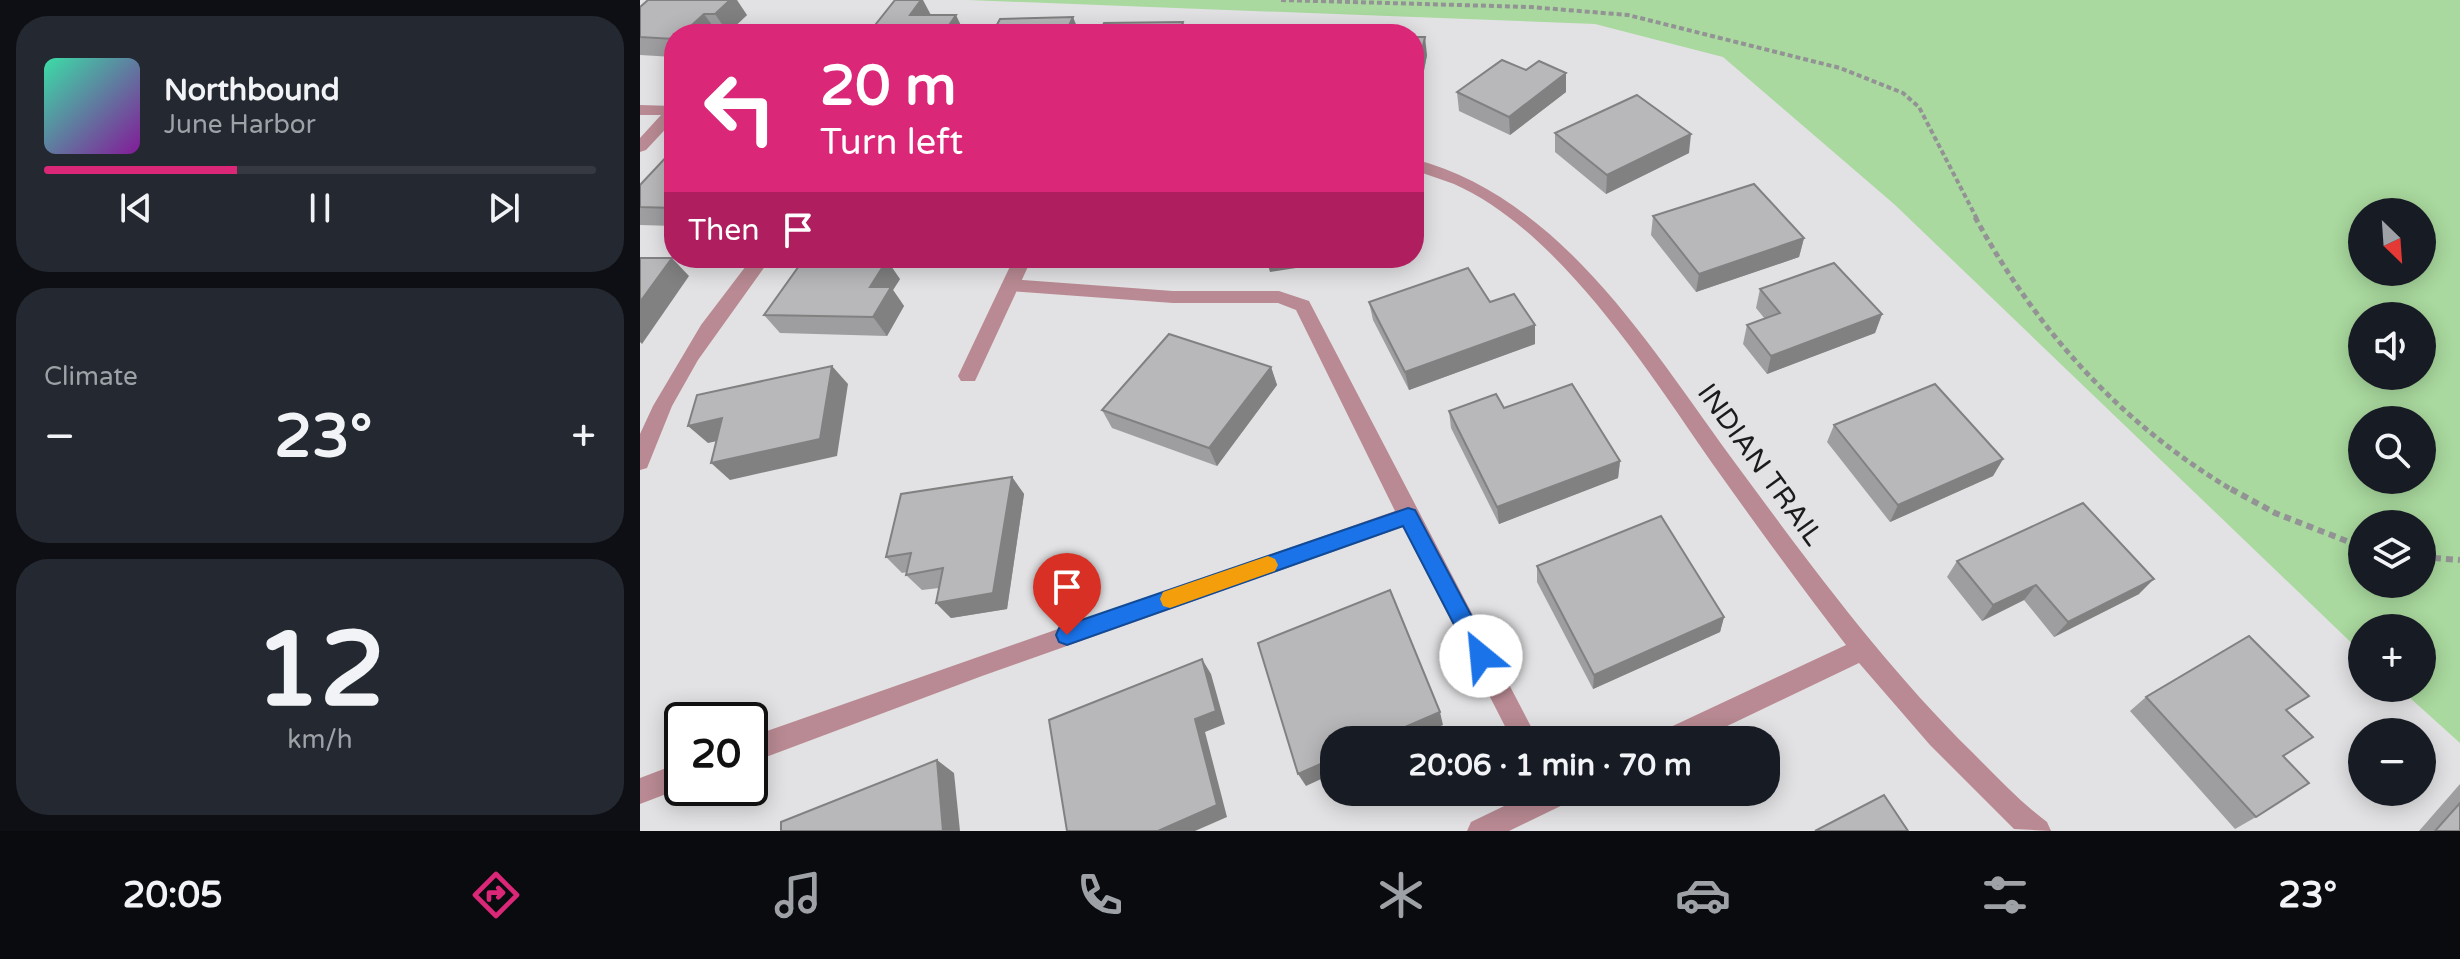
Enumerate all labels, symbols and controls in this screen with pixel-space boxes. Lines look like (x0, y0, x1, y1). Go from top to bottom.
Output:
text: 20 m (820, 53, 956, 120)
icon: left (688, 56, 792, 160)
text: Northbound (164, 72, 340, 109)
text: June Harbor (164, 109, 316, 140)
text: Turn left (820, 121, 963, 164)
icon: previous (114, 186, 158, 230)
icon: pause (298, 186, 342, 230)
icon: next (482, 186, 526, 230)
north arrow (2348, 198, 2436, 286)
map controls (2348, 198, 2436, 806)
icon: arrive (776, 208, 820, 252)
text: Then (688, 212, 760, 249)
button: sound (2348, 302, 2436, 390)
text: Climate (44, 361, 138, 392)
street label: INDIAN TRAIL (1690, 377, 1830, 552)
text: 23° (274, 401, 372, 473)
button: search (2348, 406, 2436, 494)
text: − (44, 411, 75, 464)
text: + (571, 411, 596, 464)
button: layers (2348, 510, 2436, 598)
pin (1033, 553, 1101, 635)
icon: arrive (1045, 565, 1089, 609)
text: 12 (255, 609, 385, 734)
position arrow (1439, 614, 1523, 698)
button: + (2348, 614, 2436, 702)
speed limit sign: 20 (664, 702, 768, 806)
button: − (2348, 718, 2436, 806)
text: km/h (287, 724, 353, 755)
text: 20:06 · 1 min · 70 m (1409, 747, 1691, 784)
icon: directions (468, 867, 524, 923)
icon: music (770, 867, 826, 923)
icon: phone (1072, 867, 1128, 923)
icon: climate (1373, 867, 1429, 923)
icon: car (1675, 867, 1731, 923)
icon: filters (1977, 867, 2033, 923)
text: 20:05 (123, 874, 223, 917)
text: 23° (2278, 874, 2337, 917)

